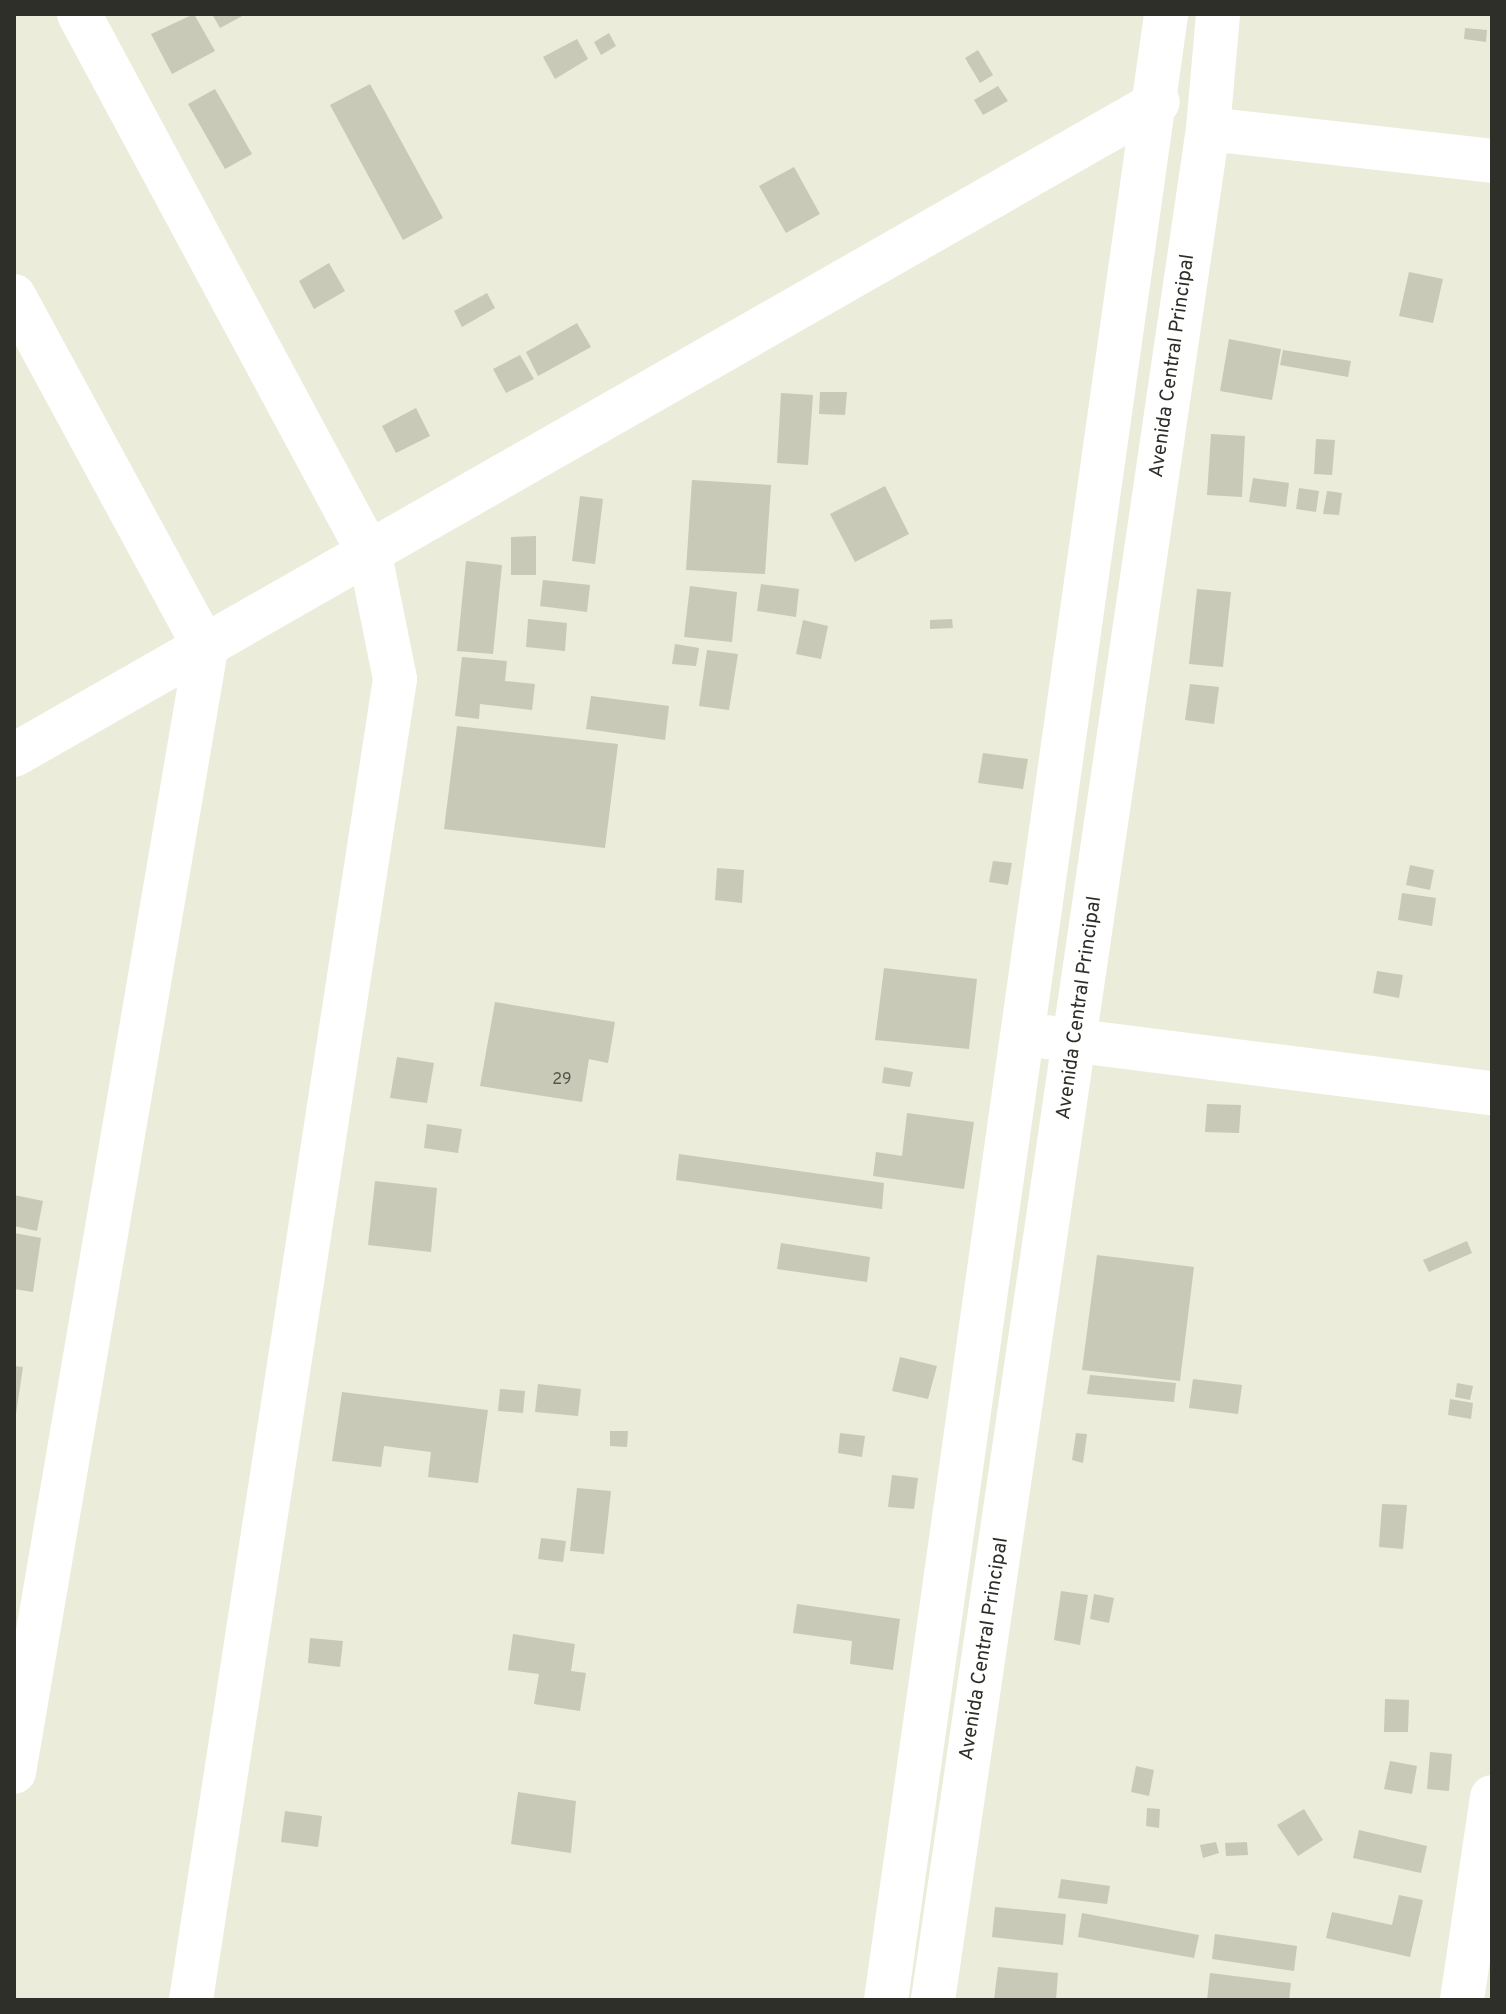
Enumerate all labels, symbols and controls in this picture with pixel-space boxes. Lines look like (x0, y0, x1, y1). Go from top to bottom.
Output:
street label: Avenida Central Principal (1145, 253, 1201, 479)
street label: Avenida Central Principal (1052, 895, 1108, 1121)
house number: 29 (552, 1070, 572, 1090)
street label: Avenida Central Principal (956, 1536, 1014, 1762)

